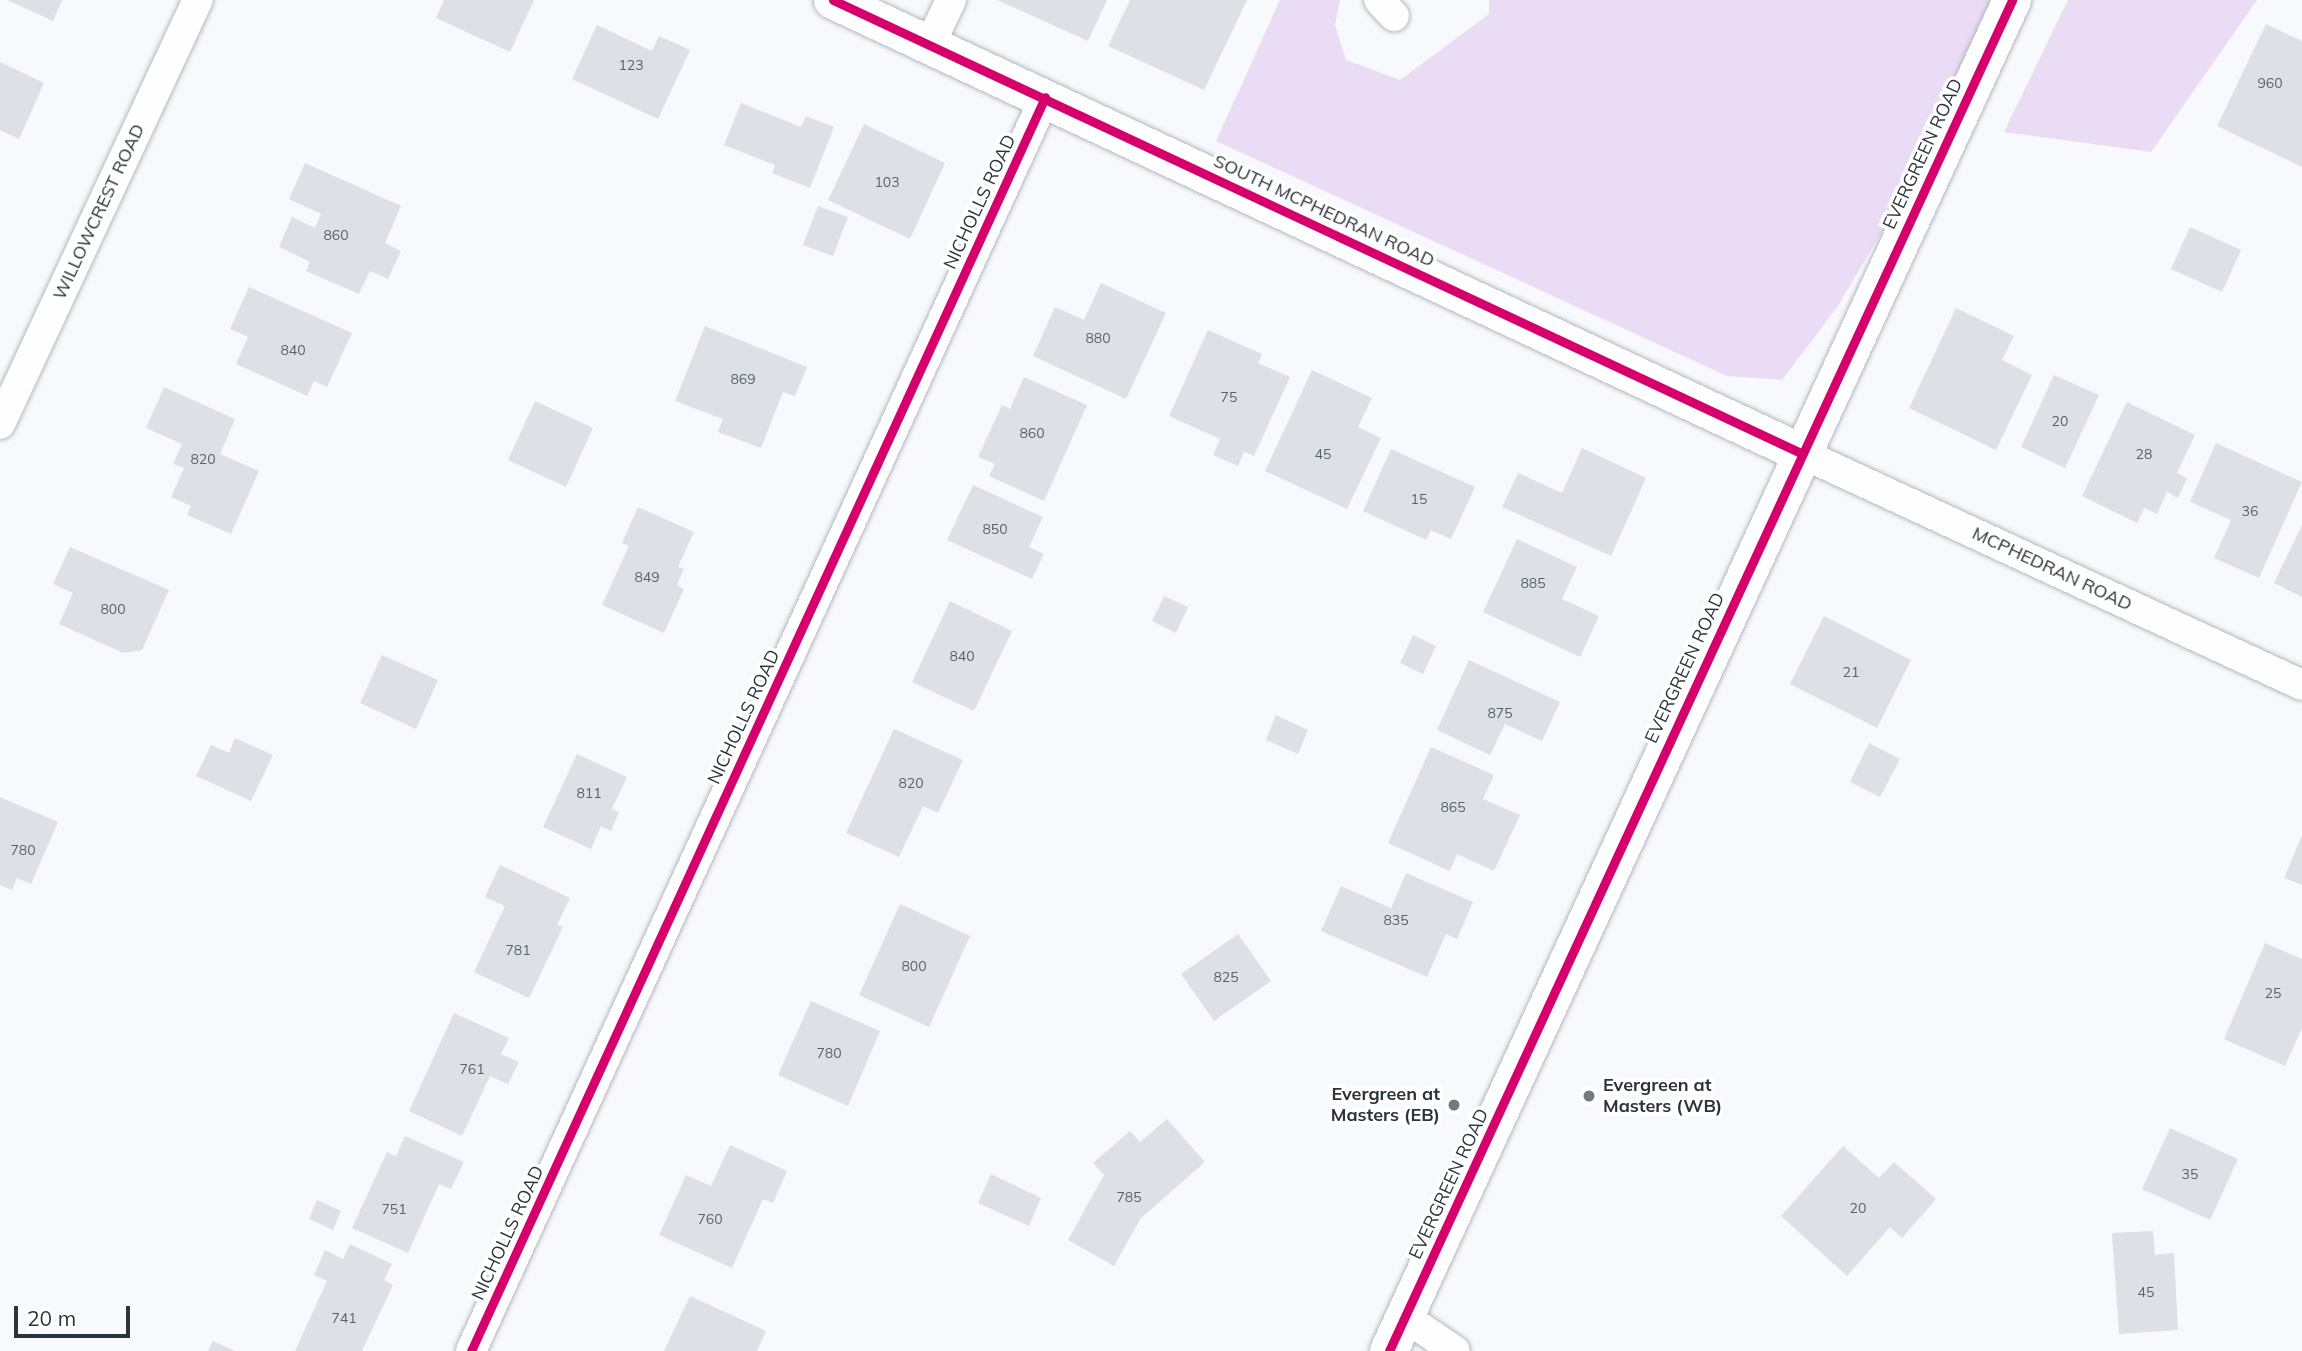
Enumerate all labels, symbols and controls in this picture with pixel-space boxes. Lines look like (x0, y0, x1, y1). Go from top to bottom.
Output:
house number: 123 (618, 57, 644, 73)
street label: EVERGREEN ROAD (1879, 75, 1967, 233)
house number: 960 (2257, 75, 2283, 91)
street label: WILLOWCREST ROAD (49, 121, 149, 303)
street label: NICHOLLS ROAD (939, 131, 1021, 273)
street label: SOUTH MCPHEDRAN ROAD (1210, 150, 1438, 272)
house number: 103 (874, 174, 900, 190)
house number: 860 (323, 227, 349, 243)
house number: 880 (1085, 330, 1111, 346)
house number: 840 (280, 342, 306, 358)
house number: 869 (730, 371, 756, 387)
house number: 75 (1221, 389, 1237, 405)
house number: 20 (2052, 413, 2068, 429)
house number: 860 (1019, 425, 1045, 441)
house number: 45 (1315, 446, 1331, 462)
house number: 28 (2136, 446, 2152, 462)
house number: 820 (190, 451, 216, 467)
house number: 15 (1411, 491, 1427, 507)
house number: 36 (2242, 503, 2258, 519)
house number: 850 (982, 521, 1008, 537)
street label: MCPHEDRAN ROAD (1969, 523, 2135, 615)
house number: 849 (634, 569, 660, 585)
house number: 885 (1520, 575, 1546, 591)
street label: EVERGREEN ROAD (1641, 589, 1729, 747)
house number: 800 (100, 601, 126, 617)
street label: NICHOLLS ROAD (703, 646, 785, 788)
house number: 840 (949, 648, 975, 664)
house number: 21 (1843, 664, 1859, 680)
house number: 875 (1487, 705, 1513, 721)
house number: 820 (898, 775, 924, 791)
house number: 811 (576, 785, 602, 801)
house number: 865 (1440, 799, 1466, 815)
house number: 780 (10, 842, 36, 858)
house number: 835 (1383, 912, 1409, 928)
house number: 781 (505, 942, 531, 958)
house number: 800 (901, 958, 927, 974)
house number: 825 (1213, 969, 1239, 985)
house number: 25 (2265, 985, 2281, 1001)
house number: 780 (816, 1045, 842, 1061)
house number: 761 (459, 1061, 485, 1077)
place label: Evergreen at Masters (WB) (1603, 1075, 1722, 1118)
place label: Evergreen at Masters (EB) (1331, 1084, 1440, 1126)
marker: Evergreen at Masters (WB) (1581, 1088, 1597, 1104)
marker: Evergreen at Masters (EB) (1446, 1097, 1462, 1113)
street label: EVERGREEN ROAD (1405, 1105, 1493, 1263)
street label: NICHOLLS ROAD (467, 1162, 549, 1304)
house number: 35 (2182, 1166, 2198, 1182)
house number: 785 (1116, 1189, 1142, 1205)
house number: 20 (1850, 1200, 1866, 1216)
house number: 751 (381, 1201, 407, 1217)
house number: 760 (697, 1211, 723, 1227)
house number: 45 (2138, 1284, 2154, 1300)
scale bar (18, 1292, 133, 1336)
text: 20 m (27, 1305, 76, 1331)
house number: 741 (331, 1310, 357, 1326)

